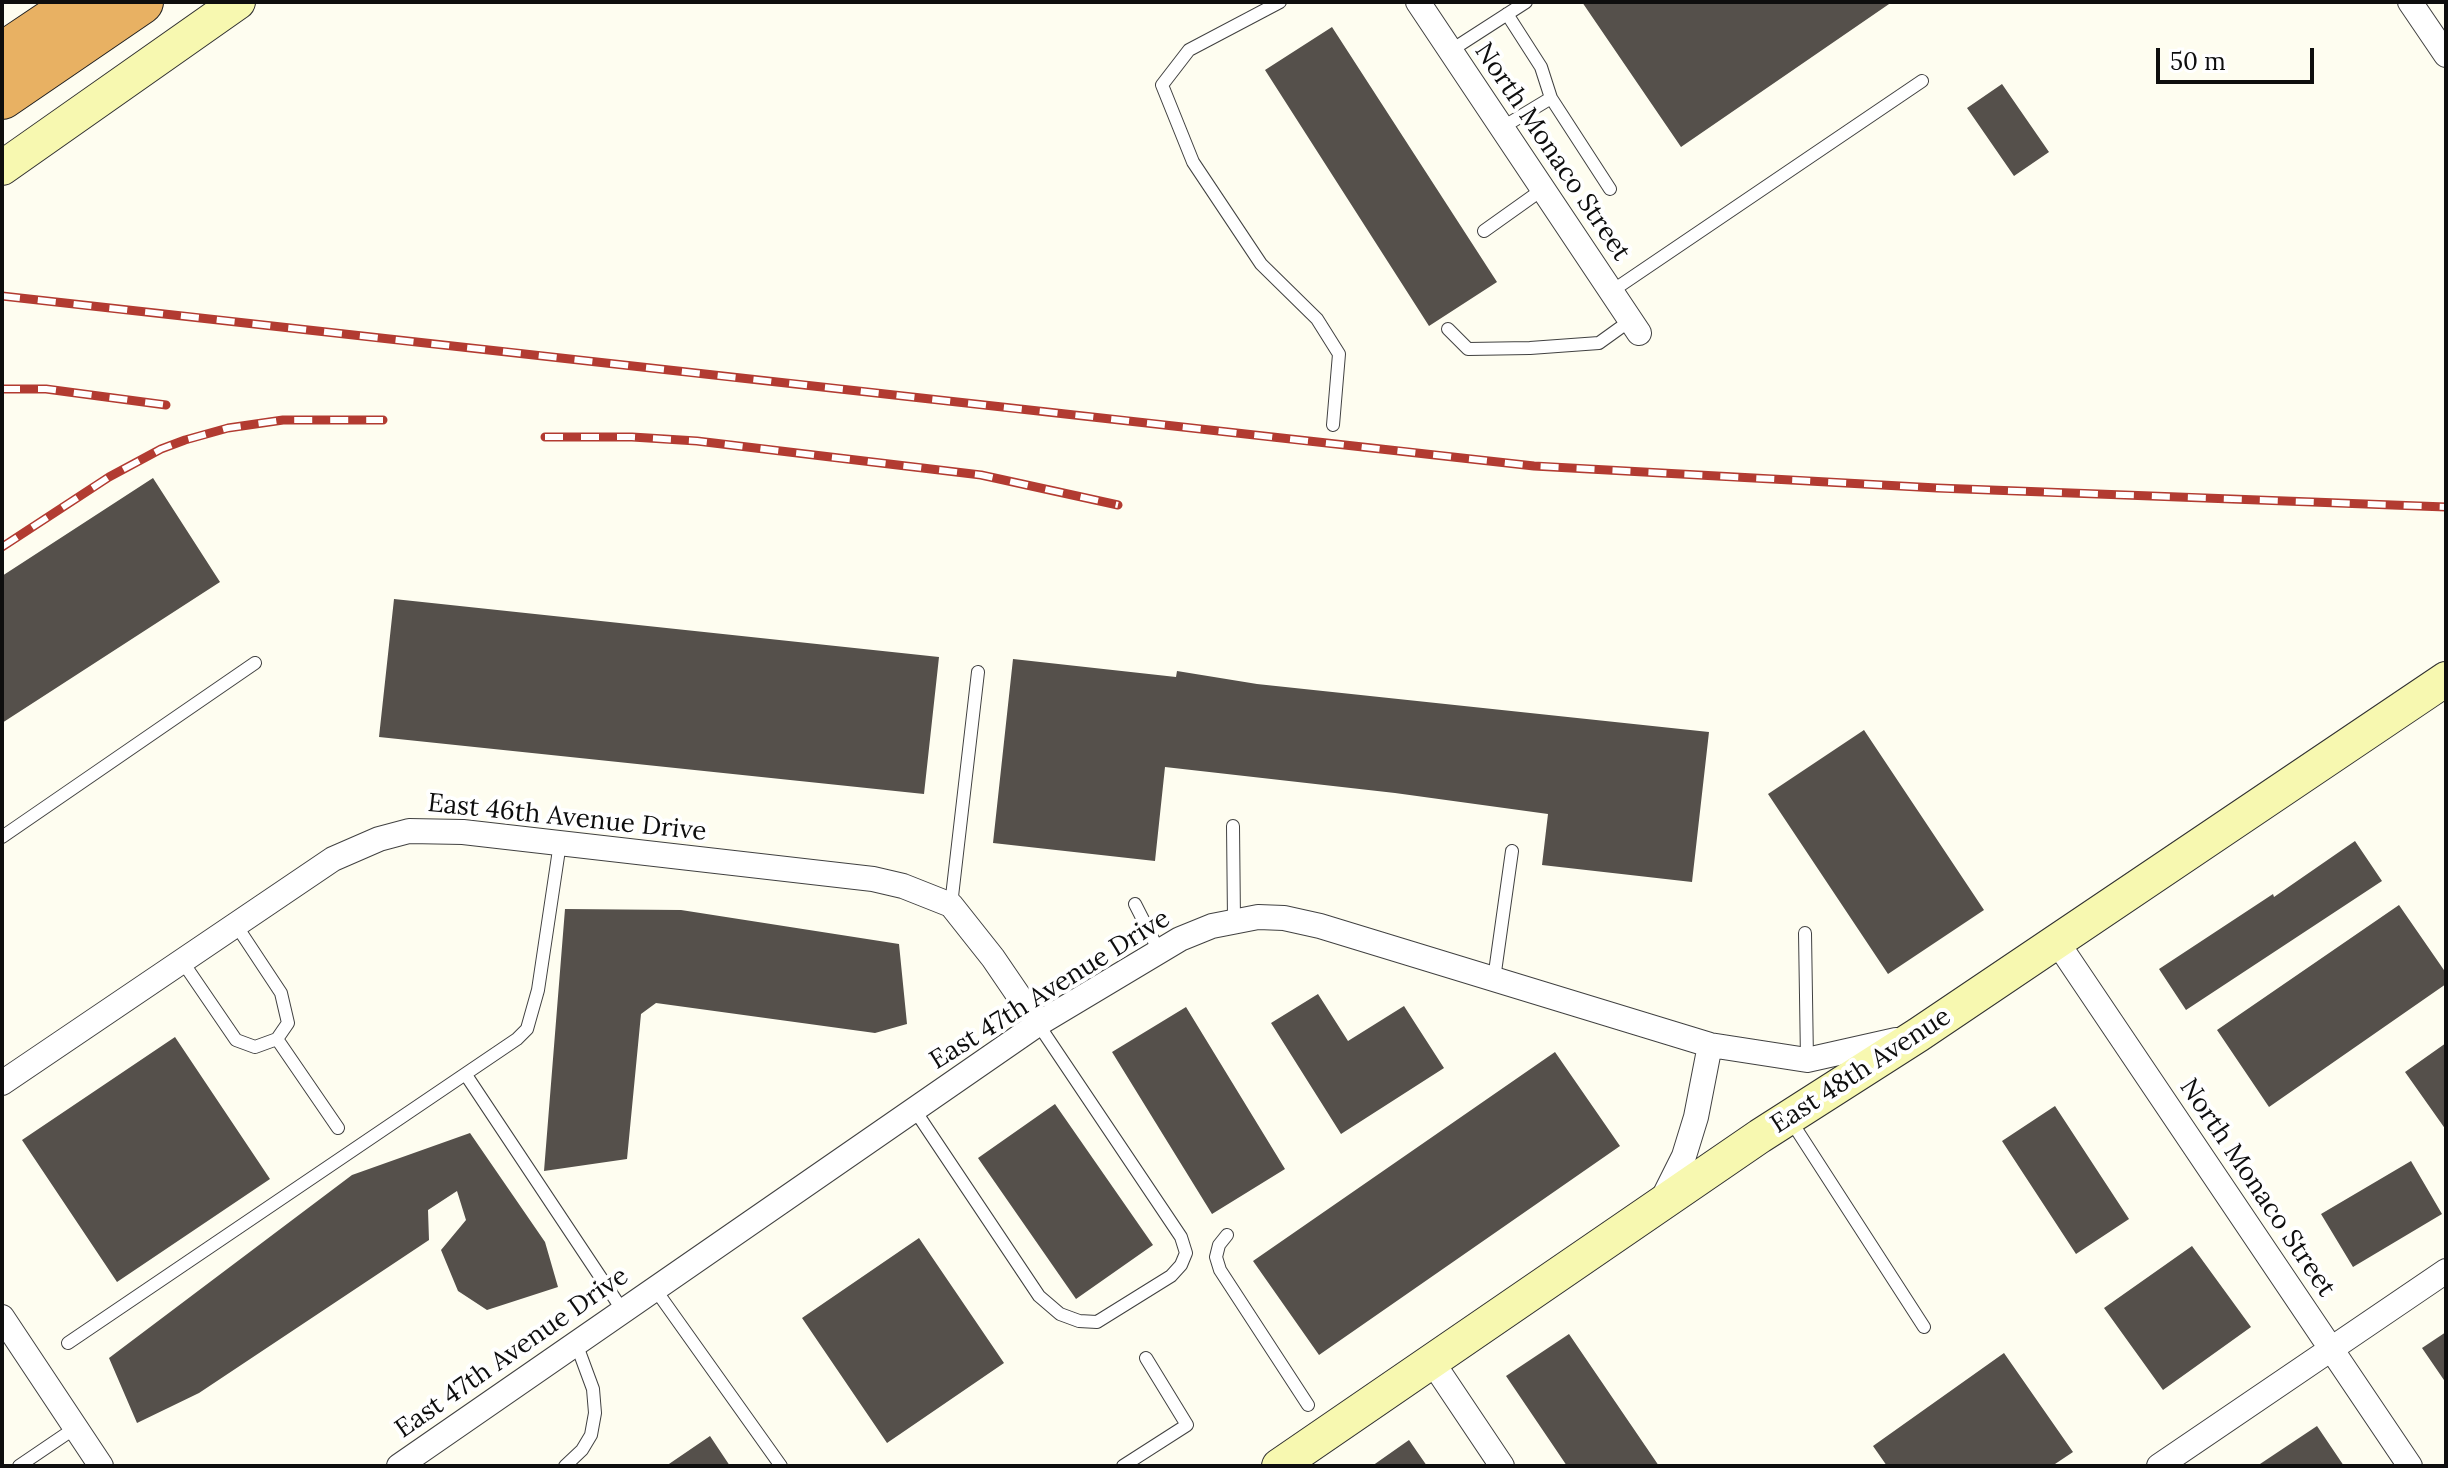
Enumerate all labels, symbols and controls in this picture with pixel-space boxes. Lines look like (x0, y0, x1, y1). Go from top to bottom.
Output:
scale bar (2160, 32, 2318, 82)
street label: North Monaco Street (1467, 37, 1637, 267)
text: 50 m (2170, 46, 2226, 77)
street label: East 46th Avenue Drive (426, 788, 708, 848)
street label: East 47th Avenue Drive (924, 903, 1176, 1077)
street label: East 48th Avenue (1765, 1001, 1957, 1141)
street label: North Monaco Street (2172, 1073, 2342, 1303)
street label: East 47th Avenue Drive (390, 1261, 634, 1445)

